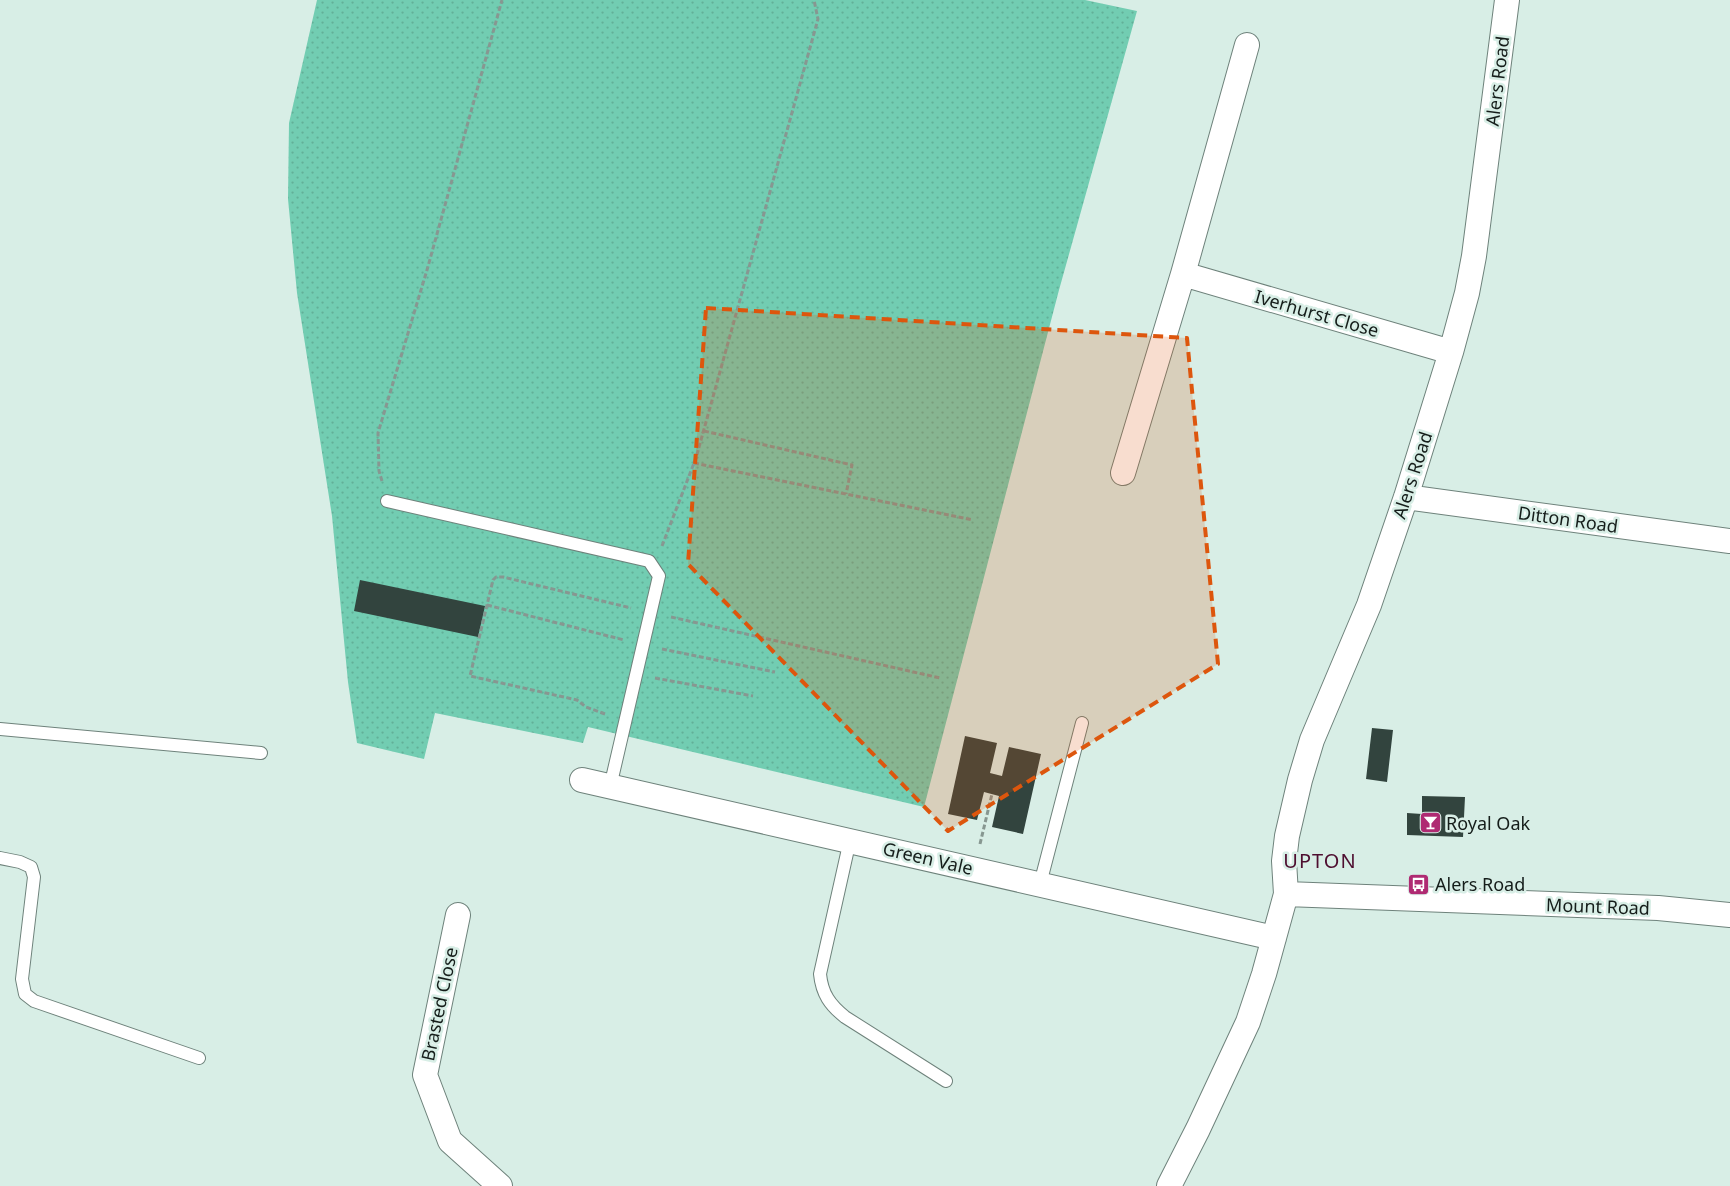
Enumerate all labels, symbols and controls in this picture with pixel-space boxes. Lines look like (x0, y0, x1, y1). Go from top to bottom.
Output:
street label: Alers Road (1480, 35, 1514, 127)
street label: Iverhurst Close (1252, 284, 1382, 342)
street label: Alers Road (1387, 428, 1437, 522)
street label: Ditton Road (1516, 500, 1620, 538)
bar icon: Royal Oak (1418, 811, 1442, 835)
place label: Royal Oak (1446, 811, 1530, 835)
street label: Green Vale (881, 836, 975, 880)
district label: UPTON (1283, 847, 1357, 874)
bus stop icon: Alers Road (1407, 872, 1431, 896)
place label: Alers Road (1435, 872, 1525, 896)
street label: Mount Road (1546, 892, 1650, 920)
street label: Brasted Close (415, 945, 463, 1063)

